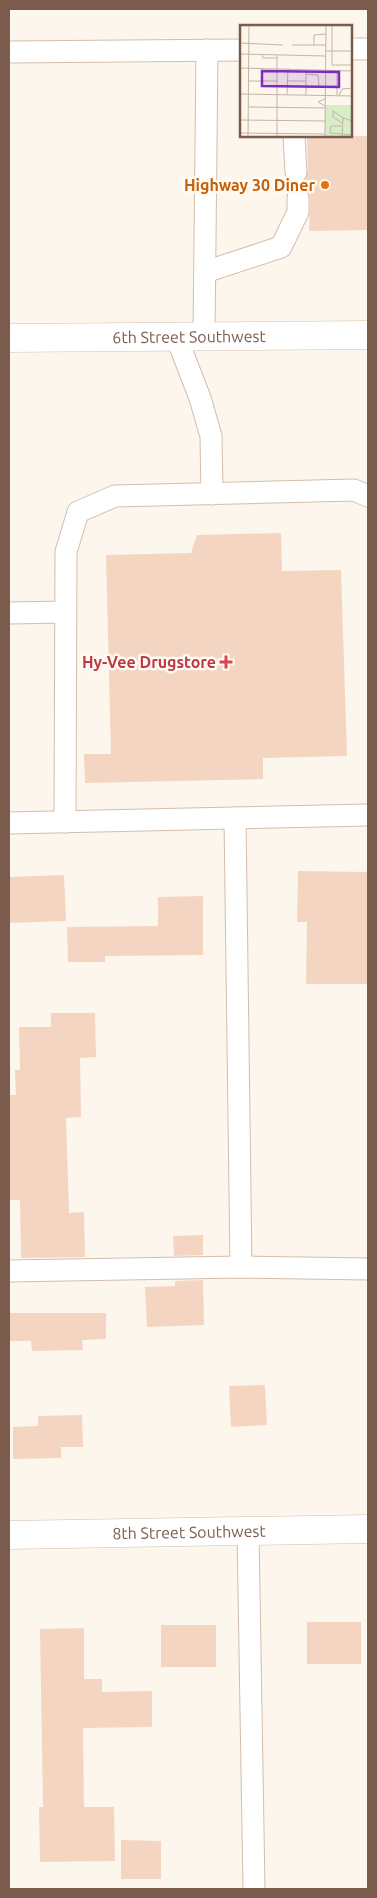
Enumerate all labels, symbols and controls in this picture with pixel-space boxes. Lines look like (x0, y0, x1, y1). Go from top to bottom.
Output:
inset map (240, 25, 352, 138)
place label: Highway 30 Diner (184, 176, 315, 194)
marker: Highway 30 Diner (319, 179, 331, 191)
street label: 6th Street Southwest (112, 327, 266, 346)
place label: Hy-Vee Drugstore (82, 653, 216, 671)
marker: Hy-Vee Drugstore (220, 656, 232, 668)
street label: 8th Street Southwest (112, 1522, 267, 1542)

